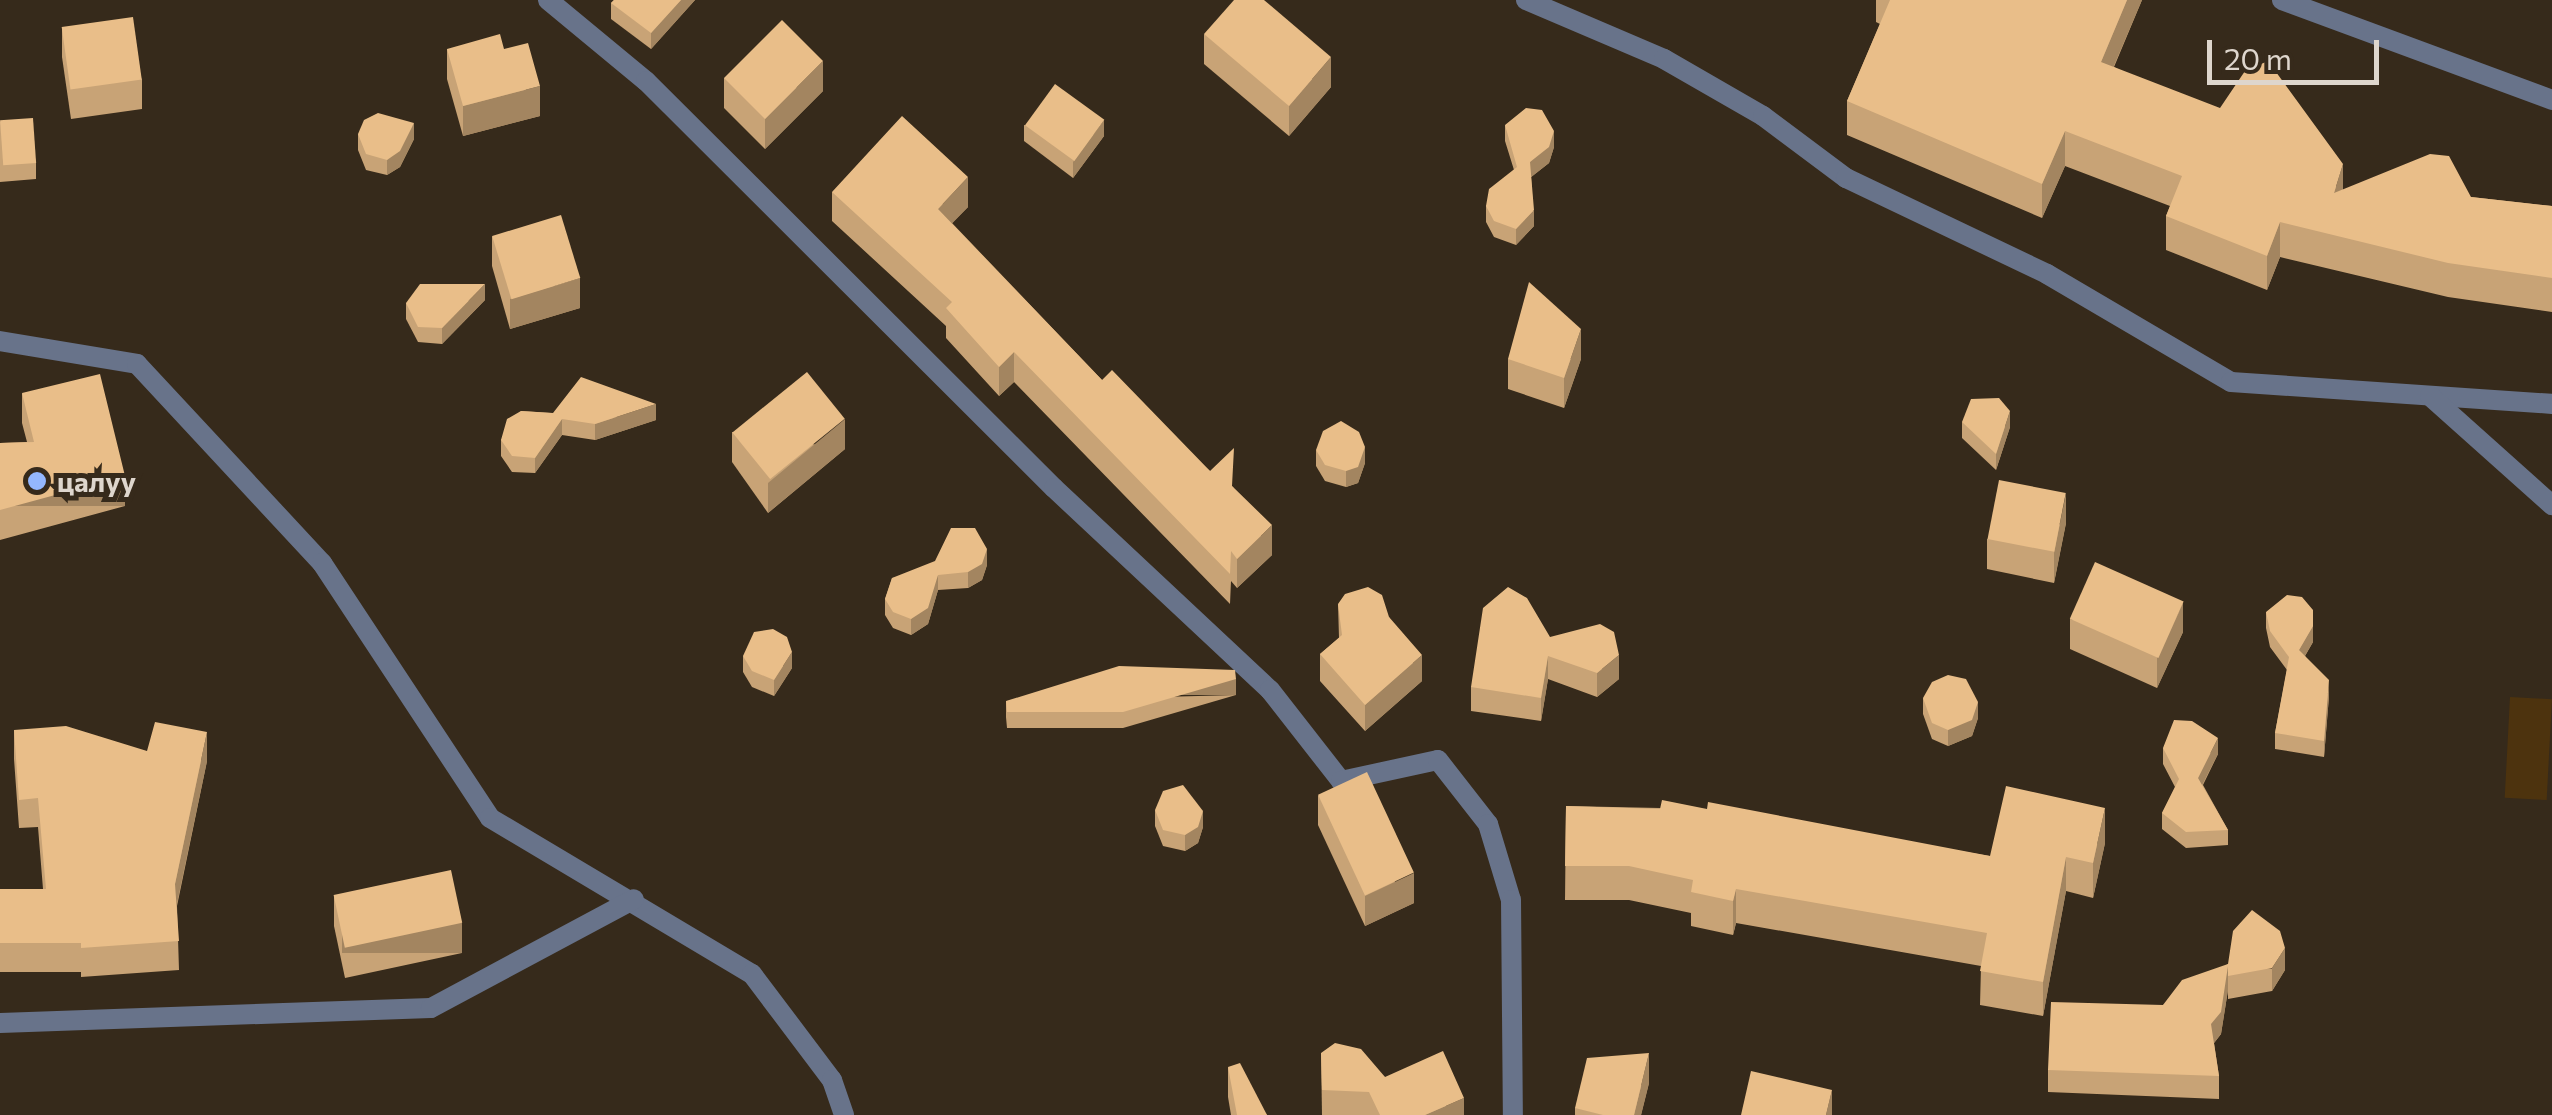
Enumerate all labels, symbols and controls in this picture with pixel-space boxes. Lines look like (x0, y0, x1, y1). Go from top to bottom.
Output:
scale bar (2212, 20, 2384, 82)
text: 20 m (2224, 39, 2292, 76)
place label: цалуу (57, 464, 136, 498)
marker: цалуу (26, 470, 48, 492)

